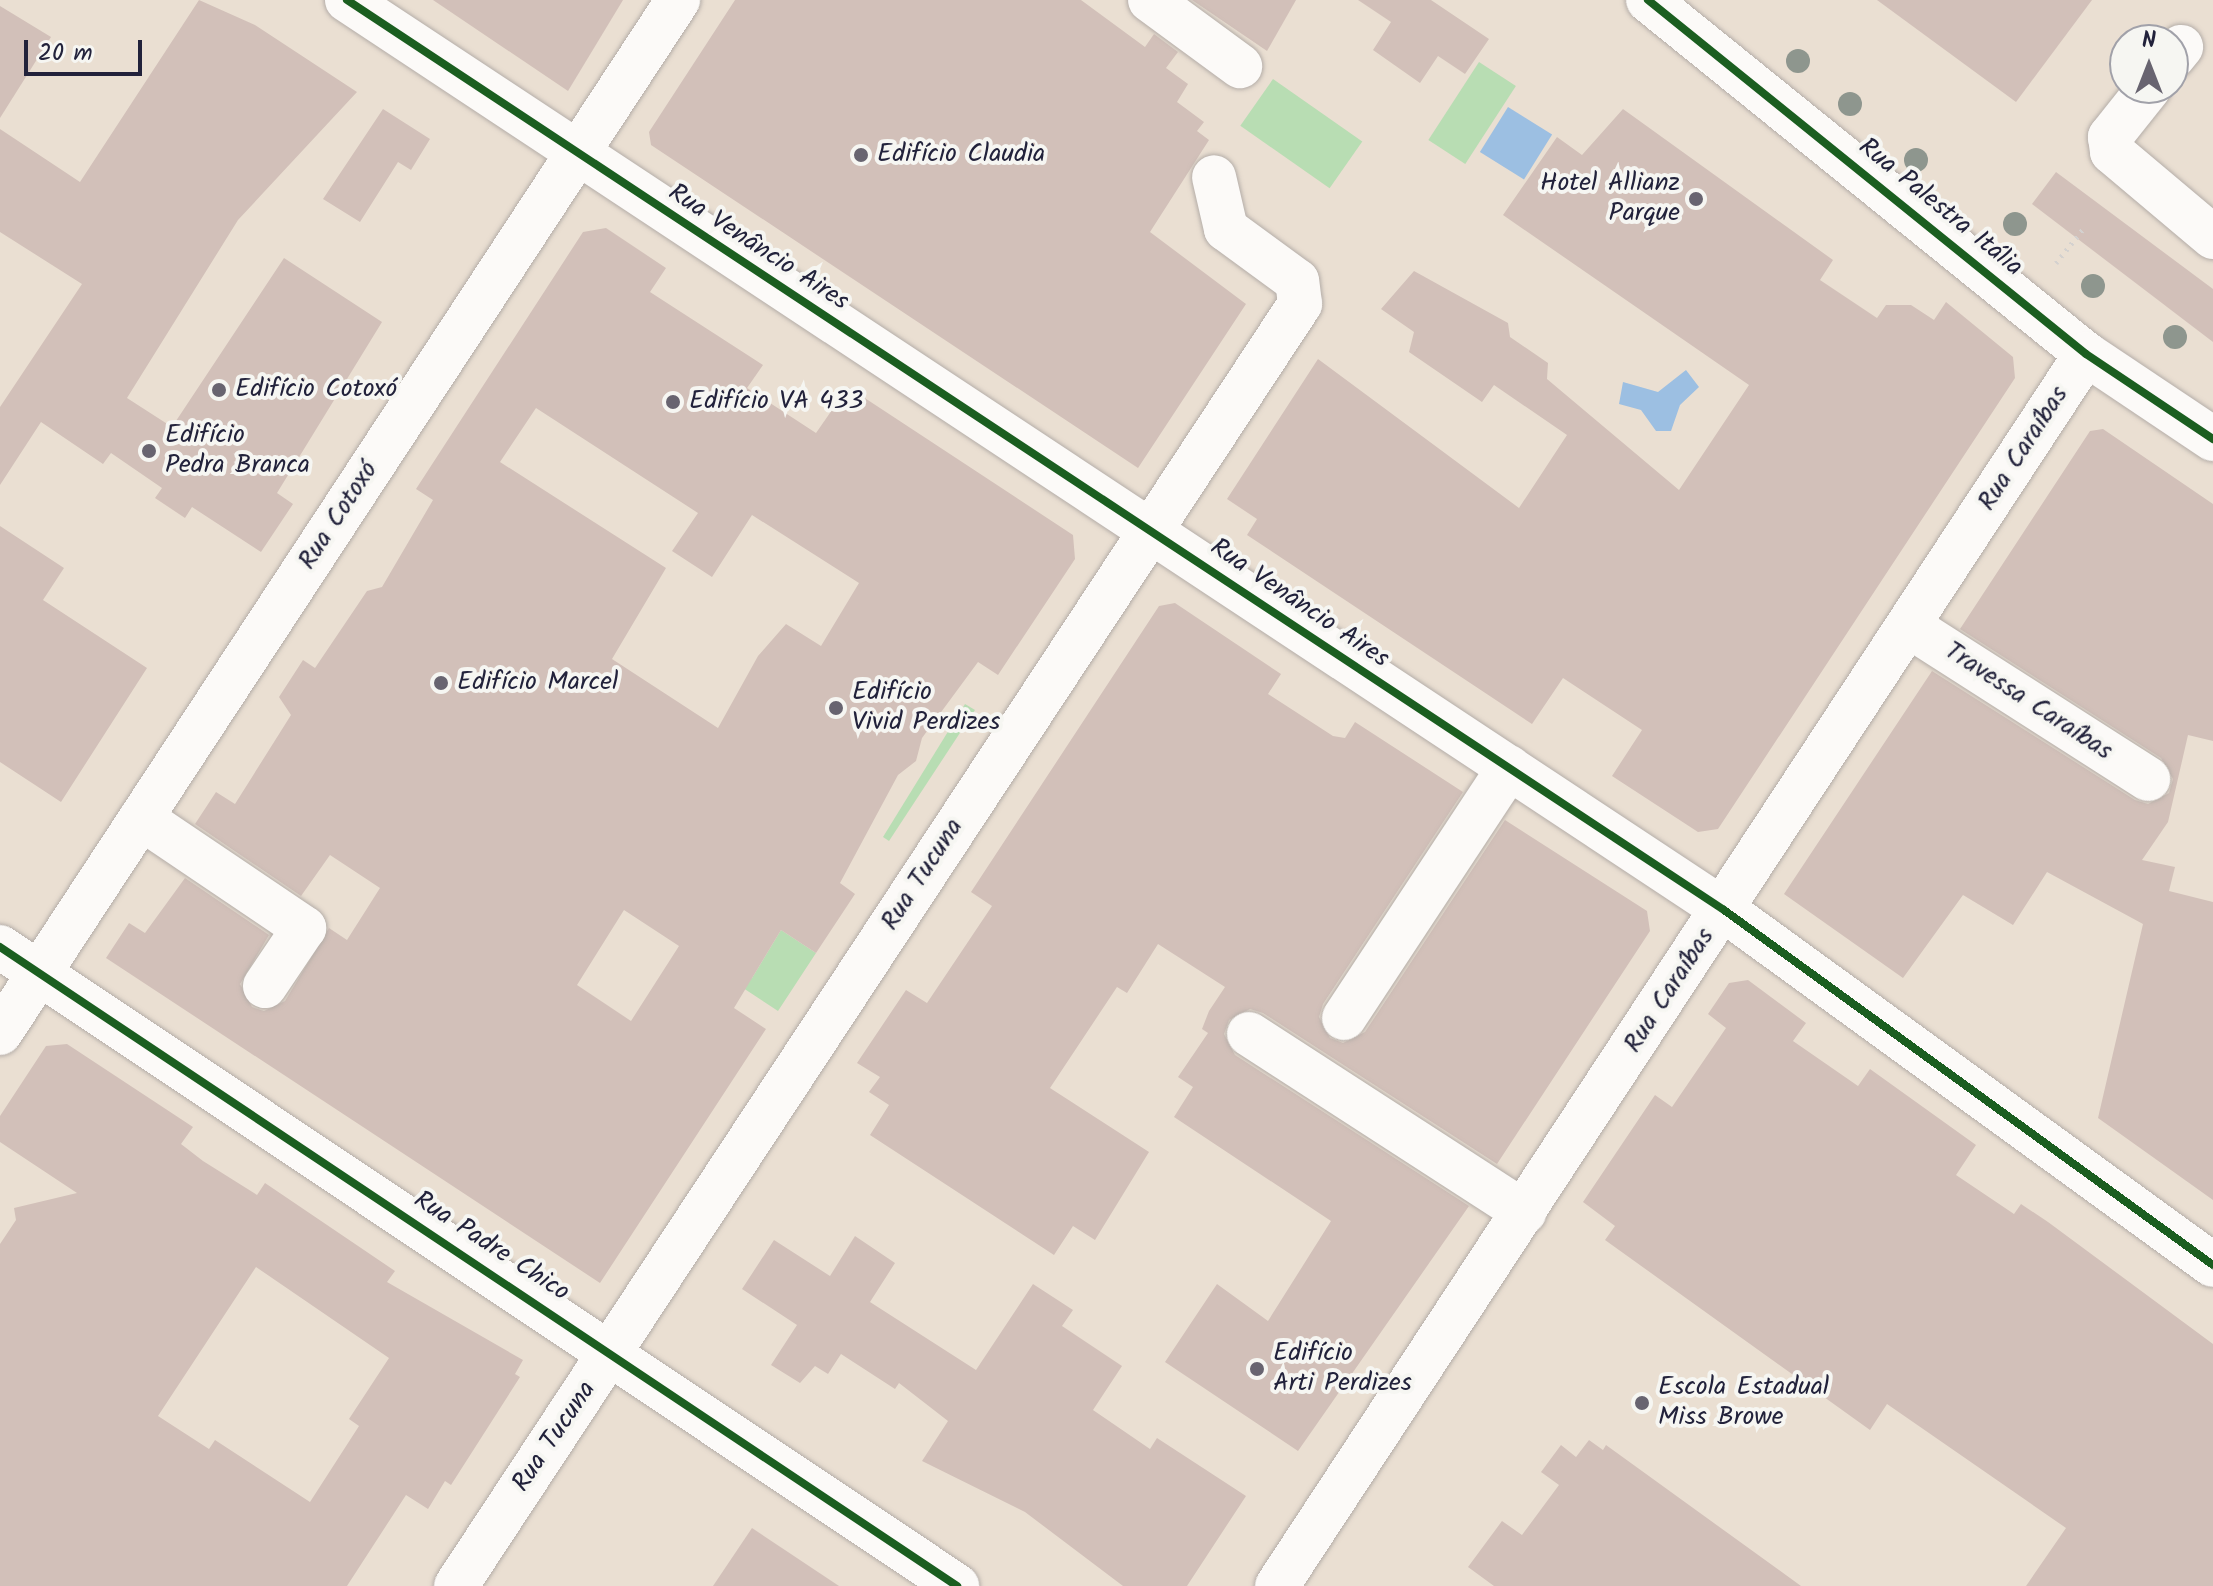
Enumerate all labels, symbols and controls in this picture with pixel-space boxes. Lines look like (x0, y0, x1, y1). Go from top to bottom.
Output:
scale bar (28, 24, 146, 74)
north arrow (2109, 24, 2189, 104)
text: N (2142, 24, 2156, 59)
text: 20 m (38, 34, 93, 73)
street label: Rua Palestra Itália (1852, 132, 2028, 284)
place label: Edifício Claudia (877, 139, 1045, 171)
marker: Edifício Claudia (852, 146, 870, 164)
place label: Hotel Allianz Parque (1540, 168, 1680, 230)
street label: Rua Venâncio Aires (662, 178, 854, 318)
marker: Hotel Allianz Parque (1687, 190, 1705, 208)
place label: Edifício Cotoxó (235, 374, 397, 406)
marker: Edifício Cotoxó (210, 381, 228, 399)
street label: Rua Caraíbas (1972, 381, 2076, 517)
place label: Edifício VA 433 (689, 386, 863, 418)
marker: Edifício VA 433 (664, 393, 682, 411)
place label: Edifício Pedra Branca (165, 420, 310, 482)
marker: Edifício Pedra Branca (140, 442, 158, 460)
street label: Rua Cotoxó (293, 456, 385, 576)
street label: Rua Venâncio Aires (1204, 533, 1394, 675)
street label: Travessa Caraíbas (1938, 636, 2118, 768)
place label: Edifício Marcel (457, 667, 618, 699)
marker: Edifício Marcel (432, 674, 450, 692)
place label: Edifício Vivid Perdizes (852, 677, 1000, 738)
marker: Edifício Vivid Perdizes (827, 699, 845, 717)
street label: Rua Tucuna (875, 813, 971, 937)
street label: Rua Caraíbas (1618, 923, 1722, 1059)
street label: Rua Padre Chico (407, 1185, 575, 1309)
place label: Edifício Arti Perdizes (1273, 1338, 1412, 1400)
marker: Edifício Arti Perdizes (1248, 1360, 1266, 1378)
place label: Escola Estadual Miss Browe (1658, 1372, 1829, 1434)
street label: Rua Tucuna (507, 1376, 603, 1498)
marker: Escola Estadual Miss Browe (1633, 1394, 1651, 1412)

